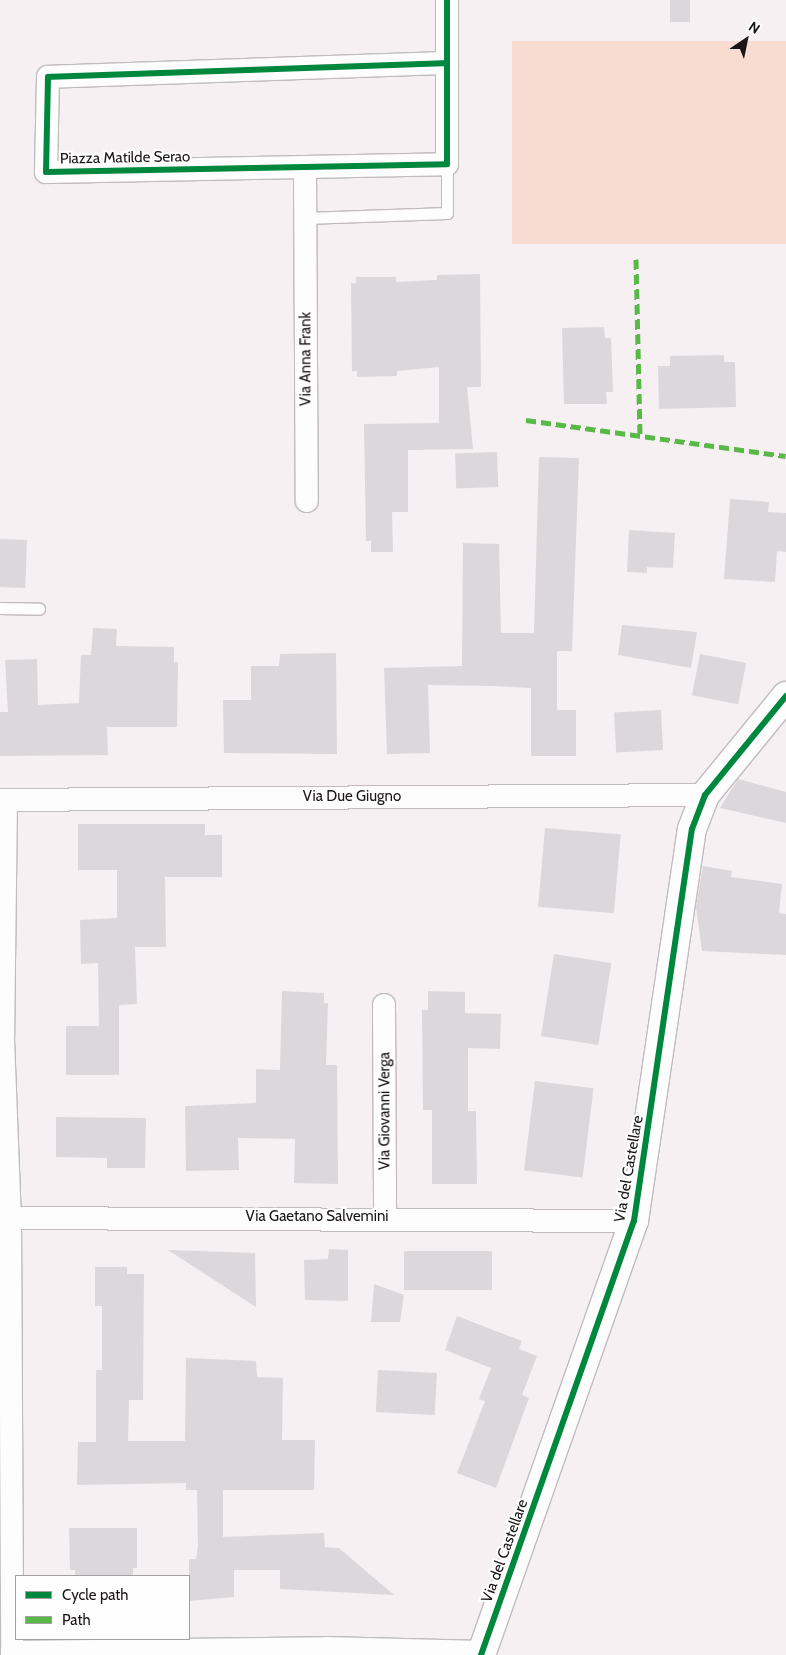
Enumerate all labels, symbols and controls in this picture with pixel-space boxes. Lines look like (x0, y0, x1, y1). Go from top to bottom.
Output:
north arrow (721, 15, 771, 65)
text: N (745, 17, 764, 38)
street label: Piazza Matilde Serao (60, 148, 190, 168)
street label: Via Anna Frank (297, 312, 315, 406)
street label: Via Due Giugno (303, 788, 401, 806)
street label: Via Giovanni Verga (376, 1052, 394, 1170)
street label: Via del Castellare (611, 1114, 647, 1224)
street label: Via Gaetano Salvemini (245, 1208, 389, 1226)
street label: Via del Castellare (478, 1497, 532, 1605)
legend (15, 1575, 190, 1640)
text: Cycle path (62, 1586, 128, 1604)
text: Path (62, 1611, 91, 1629)

